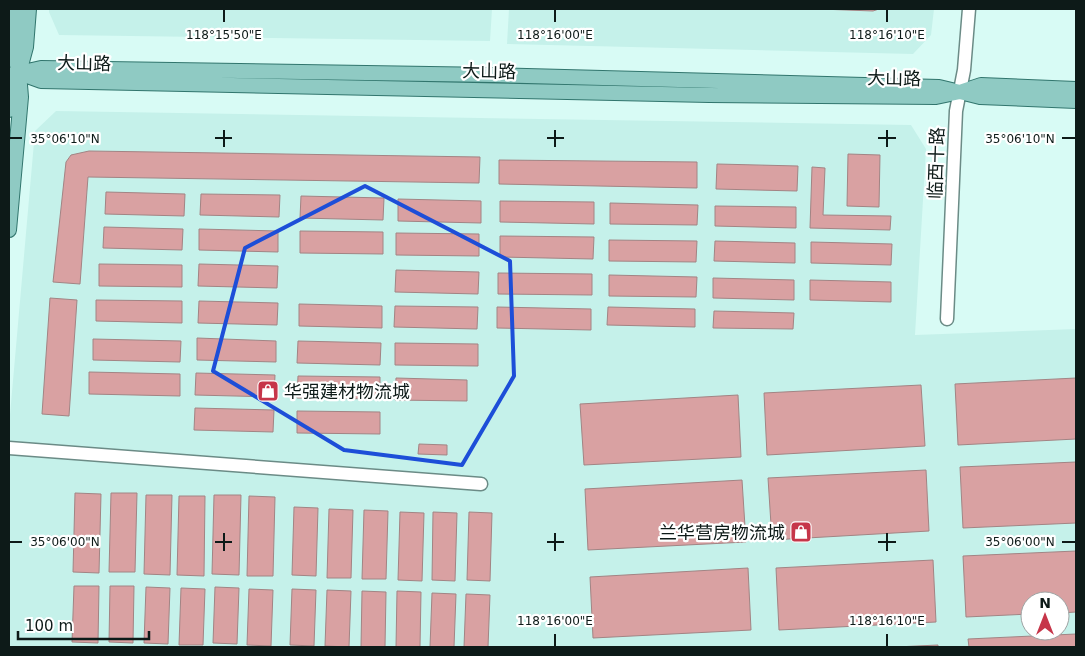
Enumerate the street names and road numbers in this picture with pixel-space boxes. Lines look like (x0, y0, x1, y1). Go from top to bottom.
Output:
street label: 大山路 (57, 52, 111, 74)
street label: 大山路 (462, 60, 516, 82)
street label: 大山路 (867, 67, 921, 89)
street label: 临西十路 (924, 127, 948, 199)

